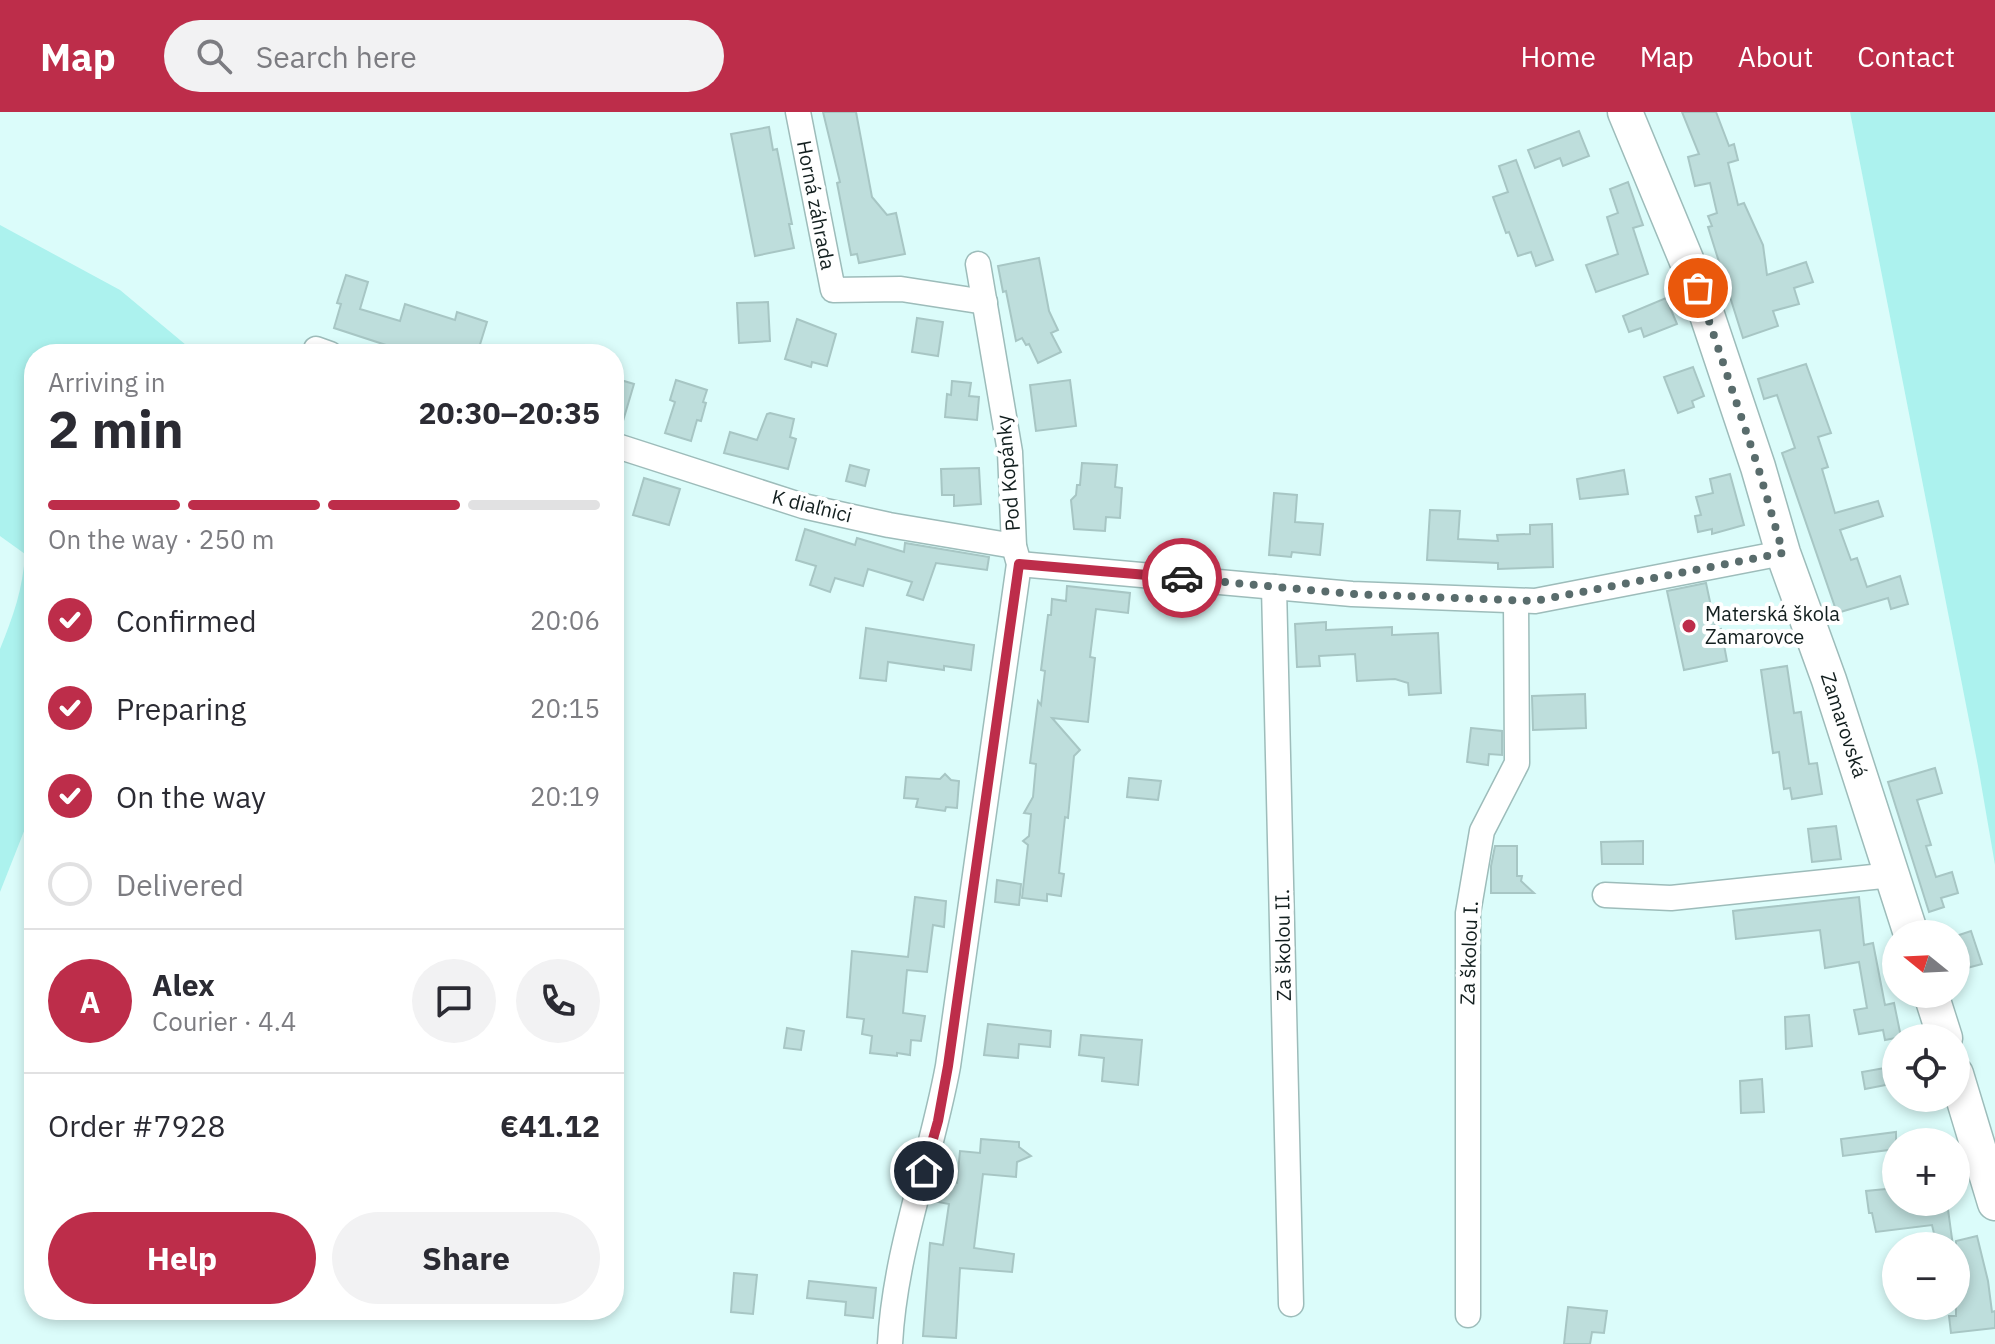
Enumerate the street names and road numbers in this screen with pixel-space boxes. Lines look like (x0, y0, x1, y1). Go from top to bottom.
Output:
street label: Horná záhrada (791, 138, 842, 272)
street label: Pod Kopánky (989, 414, 1026, 532)
street label: K diaľnici (769, 483, 855, 528)
street label: Zamarovská (1815, 669, 1874, 781)
street label: Za školou II. (1268, 889, 1297, 1001)
street label: Za školou I. (1453, 900, 1484, 1006)

